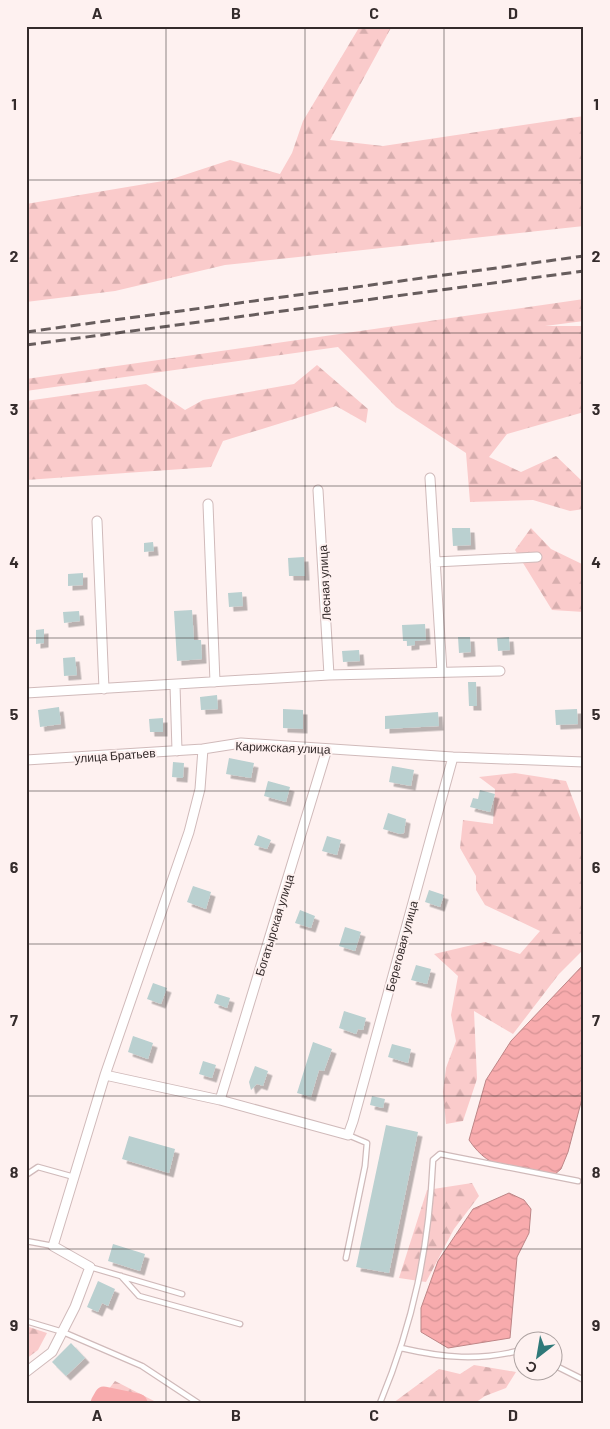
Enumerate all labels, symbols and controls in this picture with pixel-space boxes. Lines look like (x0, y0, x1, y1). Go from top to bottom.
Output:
text: A (92, 3, 103, 22)
text: B (231, 3, 241, 22)
text: C (369, 3, 379, 22)
text: D (508, 3, 518, 22)
text: 1 (11, 94, 17, 113)
text: 1 (593, 94, 599, 113)
text: 2 (10, 246, 19, 265)
text: 2 (592, 246, 601, 265)
text: 3 (10, 399, 18, 418)
text: 3 (592, 399, 600, 418)
street label: Лесная улица (315, 544, 334, 621)
text: 4 (9, 552, 19, 571)
text: 4 (591, 552, 601, 571)
text: 5 (10, 704, 19, 723)
text: 5 (592, 704, 601, 723)
street label: Карижская улица (235, 738, 331, 757)
street label: улица Братьев (74, 745, 156, 766)
text: 6 (10, 857, 19, 876)
text: 6 (592, 857, 601, 876)
street label: Богатырская улица (252, 872, 297, 978)
street label: Береговая улица (382, 899, 421, 993)
text: 7 (10, 1010, 18, 1029)
text: 7 (592, 1010, 600, 1029)
text: 8 (10, 1162, 19, 1181)
text: 8 (592, 1162, 601, 1181)
text: 9 (10, 1315, 18, 1334)
text: 9 (592, 1315, 600, 1334)
north arrow (512, 1332, 562, 1382)
text: С (522, 1358, 540, 1377)
text: A (92, 1405, 103, 1424)
text: B (231, 1405, 241, 1424)
text: C (369, 1405, 379, 1424)
text: D (508, 1405, 518, 1424)

